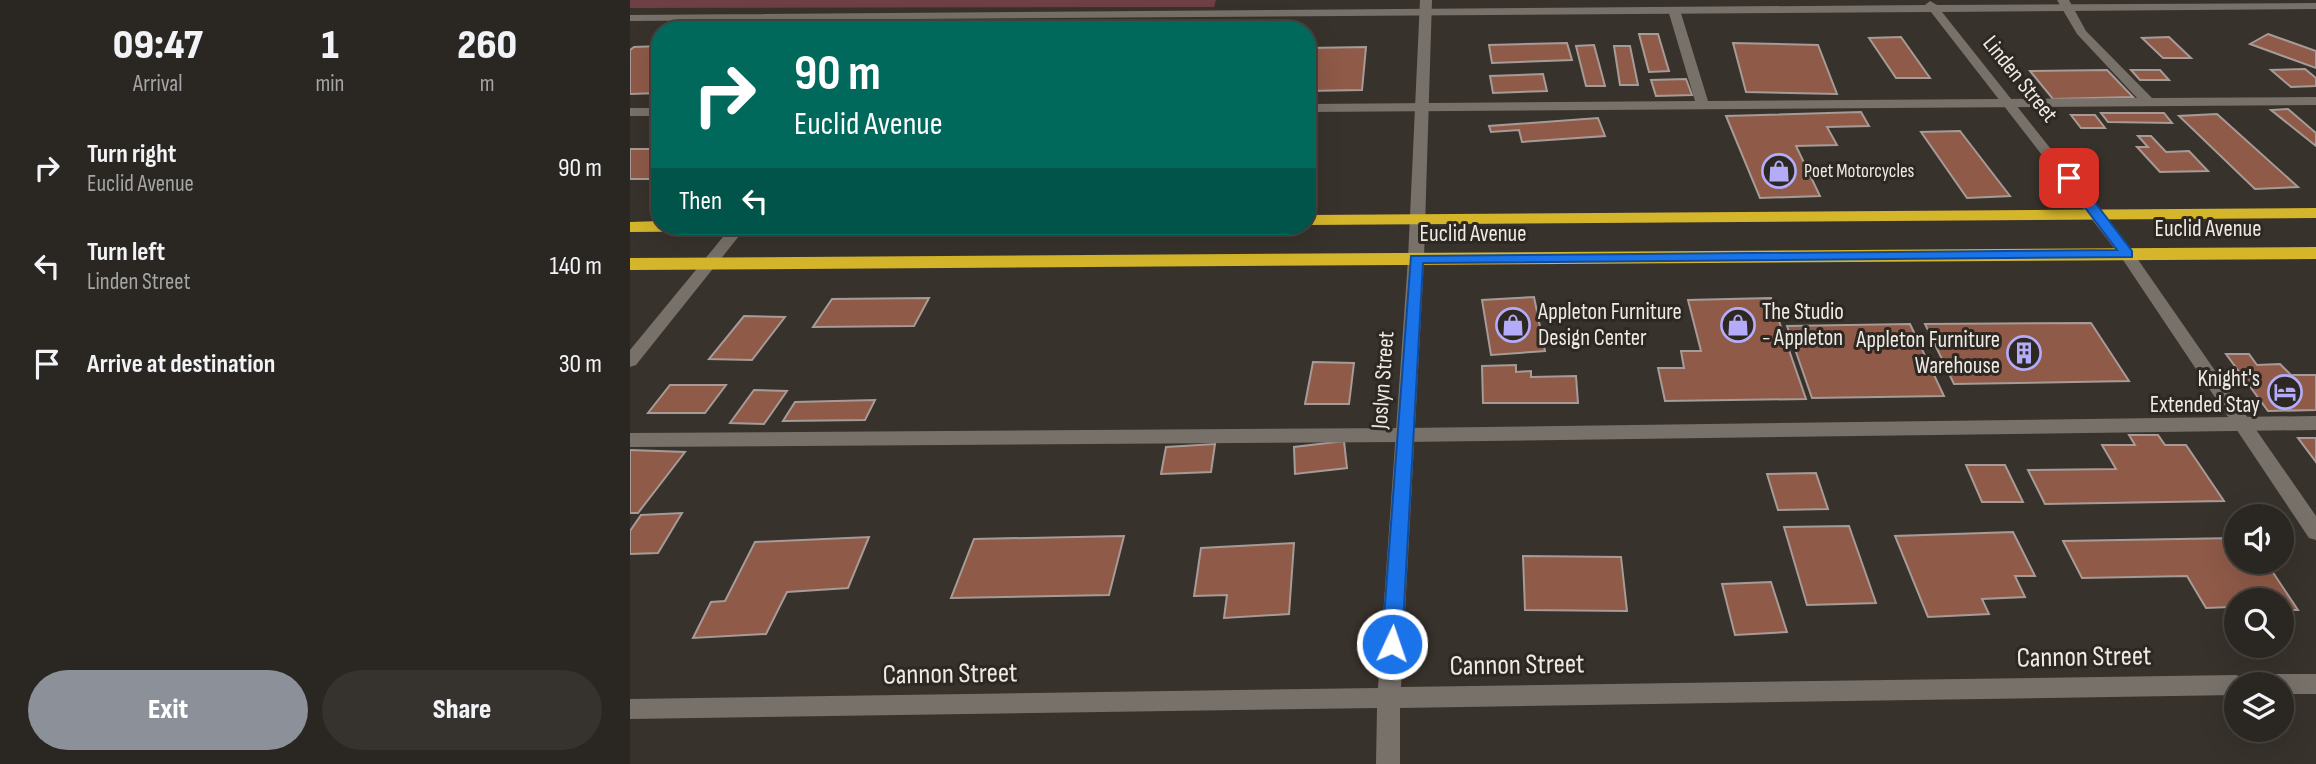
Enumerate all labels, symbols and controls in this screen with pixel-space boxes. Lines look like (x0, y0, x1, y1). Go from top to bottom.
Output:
text: 09:47 (113, 20, 203, 71)
text: 1 (321, 20, 339, 71)
text: 260 (457, 20, 517, 71)
street label: Linden Street (1977, 30, 2063, 128)
text: 90 m (794, 45, 881, 104)
icon: right (679, 49, 770, 140)
text: Arrival (133, 70, 183, 98)
text: min (316, 70, 344, 98)
text: m (480, 70, 495, 98)
text: Euclid Avenue (794, 105, 943, 144)
text: Turn right (87, 139, 176, 170)
pin (2039, 148, 2099, 208)
icon: right (28, 149, 66, 187)
shop icon: Poet Motorcycles (1760, 152, 1798, 190)
text: 90 m (558, 153, 602, 184)
icon: arrive (2050, 159, 2088, 197)
place label: Poet Motorcycles (1804, 160, 1915, 183)
text: Euclid Avenue (87, 170, 194, 198)
icon: left (736, 182, 774, 220)
text: Then (679, 186, 722, 217)
street label: Euclid Avenue (2155, 215, 2261, 243)
street label: Euclid Avenue (1420, 220, 1526, 248)
text: Turn left (87, 237, 165, 268)
icon: left (28, 247, 66, 285)
text: 140 m (550, 251, 602, 282)
text: Linden Street (87, 268, 191, 296)
place label: Appleton Furniture Design Center (1537, 298, 1682, 352)
place label: The Studio - Appleton (1762, 298, 1844, 352)
shop icon: Appleton Furniture Design Center (1494, 306, 1532, 344)
shop icon: The Studio - Appleton (1719, 306, 1757, 344)
place label: Appleton Furniture Warehouse (1855, 326, 2000, 380)
street label: Joslyn Street (1366, 330, 1400, 431)
building icon: Appleton Furniture Warehouse (2005, 334, 2043, 372)
icon: arrive (28, 345, 66, 383)
text: Arrive at destination (87, 349, 275, 380)
text: 30 m (559, 349, 602, 380)
place label: Knight's Extended Stay (2150, 365, 2260, 419)
hotel icon: Knight's Extended Stay (2266, 373, 2304, 411)
map controls (2224, 504, 2294, 742)
button: sound (2224, 504, 2294, 574)
button: search (2224, 588, 2294, 658)
position arrow (1355, 607, 1429, 681)
street label: Cannon Street (2016, 639, 2152, 675)
street label: Cannon Street (1449, 647, 1585, 683)
street label: Cannon Street (882, 656, 1018, 692)
button: Exit (28, 670, 308, 750)
button: Share (322, 670, 602, 750)
button: layers (2224, 672, 2294, 742)

